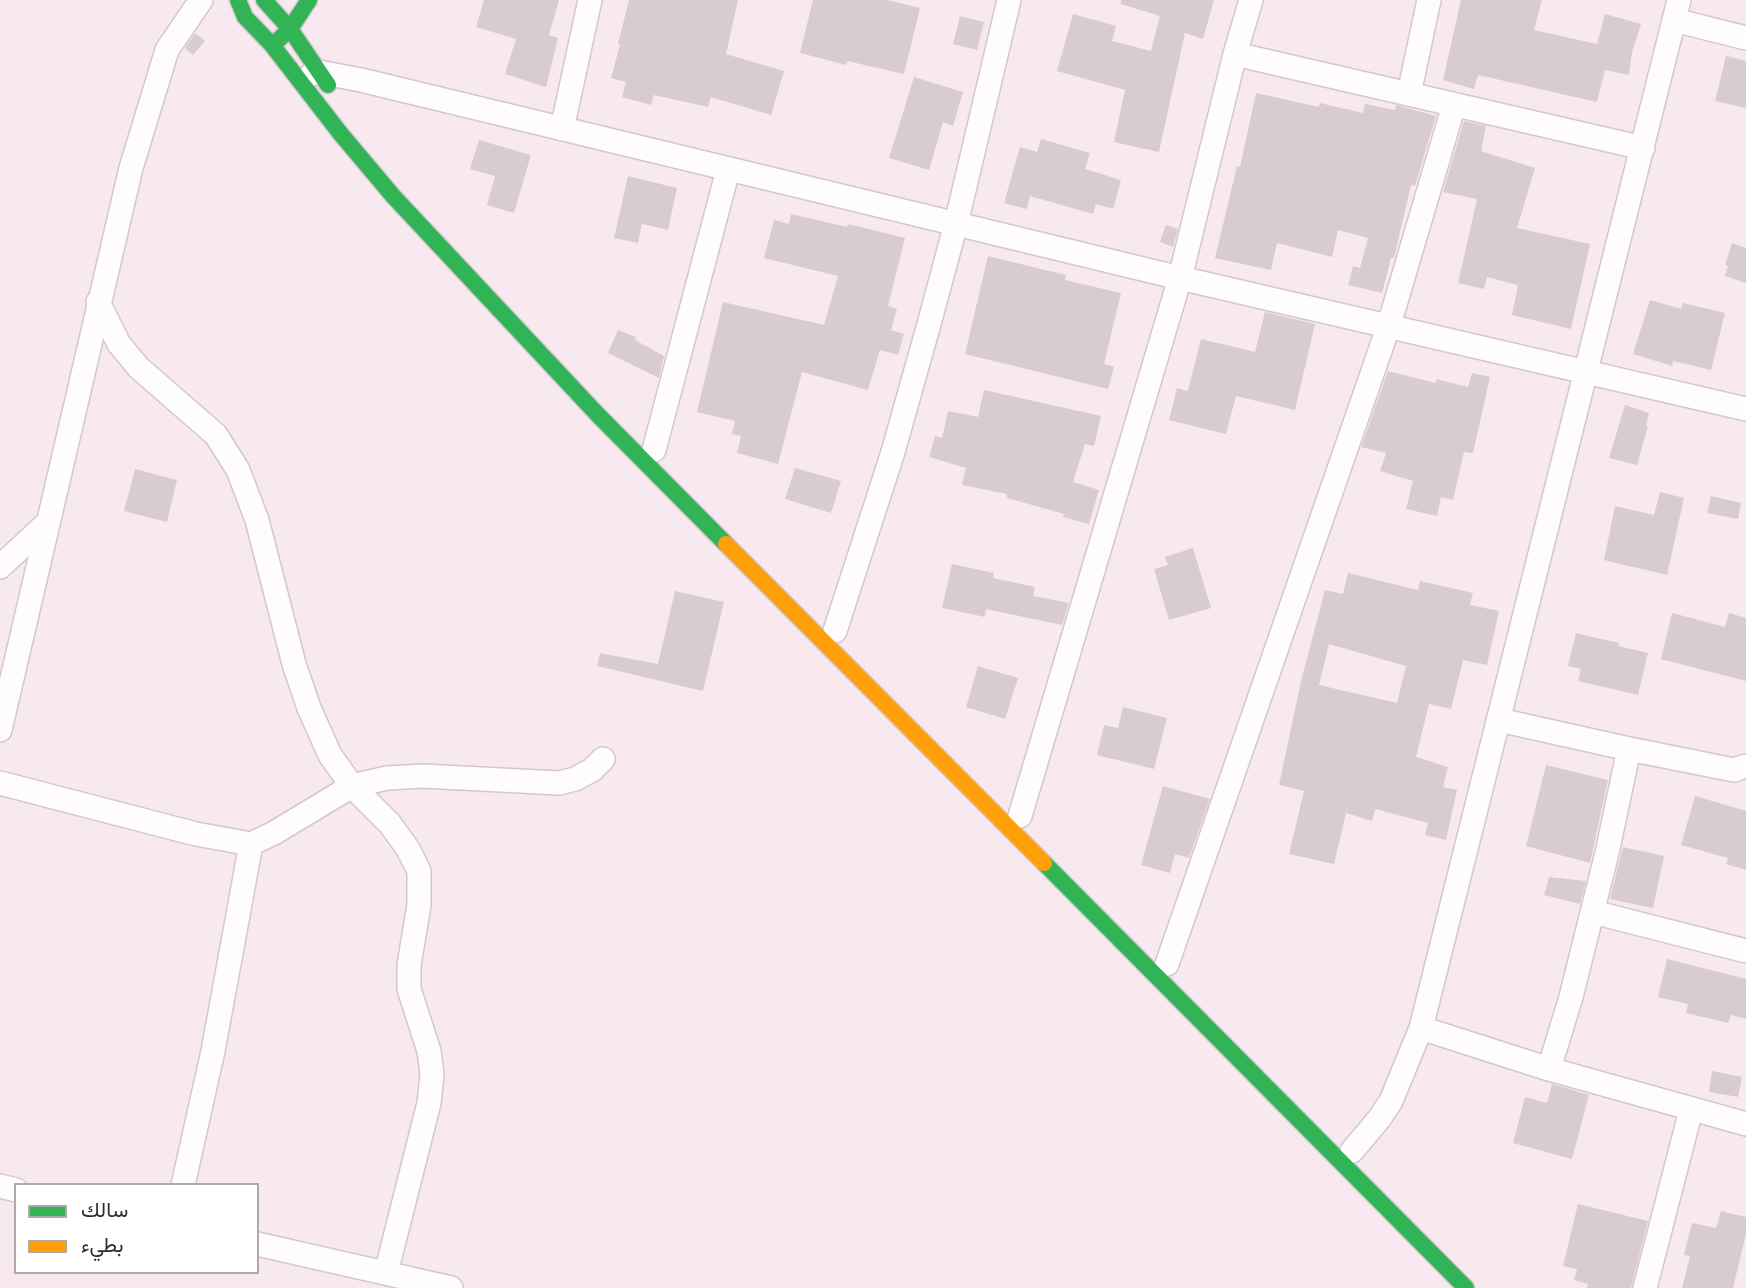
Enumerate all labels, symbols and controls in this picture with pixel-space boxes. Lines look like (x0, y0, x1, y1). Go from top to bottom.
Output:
legend (14, 1183, 259, 1274)
text: سالك (81, 1200, 128, 1221)
text: بطيء (81, 1235, 124, 1256)

